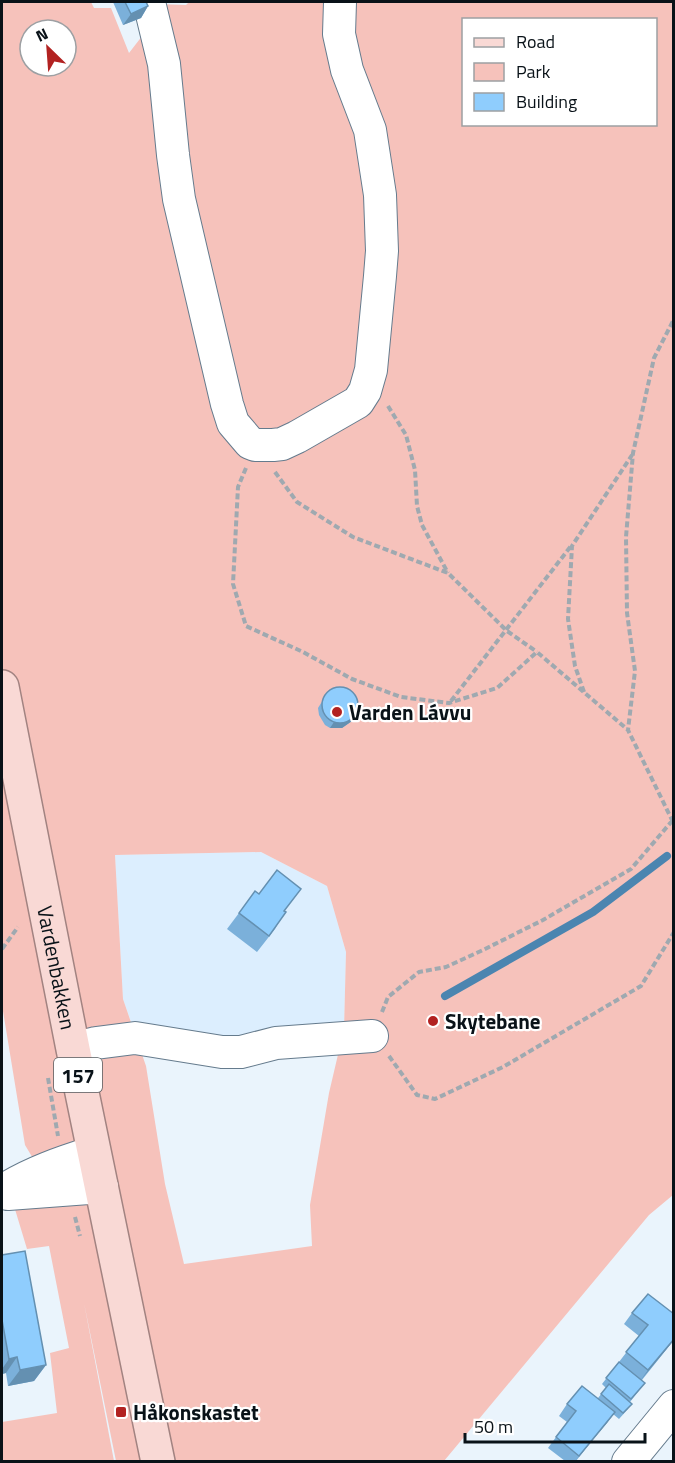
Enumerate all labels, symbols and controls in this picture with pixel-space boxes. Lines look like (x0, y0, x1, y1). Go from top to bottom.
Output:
north arrow (18, 18, 78, 78)
legend (462, 18, 657, 126)
text: N (32, 21, 52, 48)
text: Road (516, 28, 555, 55)
text: Park (516, 58, 551, 85)
text: Building (516, 88, 577, 115)
place label: Varden Lávvu (349, 696, 471, 728)
marker: Varden Lávvu (330, 705, 344, 719)
street label: Vardenbakken (29, 903, 85, 1032)
place label: Skytebane (445, 1005, 541, 1037)
marker: Skytebane (426, 1014, 440, 1028)
road number: 157 (54, 1058, 102, 1092)
place label: Håkonskastet (133, 1396, 259, 1428)
marker: Håkonskastet (114, 1405, 128, 1419)
scale bar (465, 1406, 645, 1444)
text: 50 m (474, 1413, 513, 1440)

